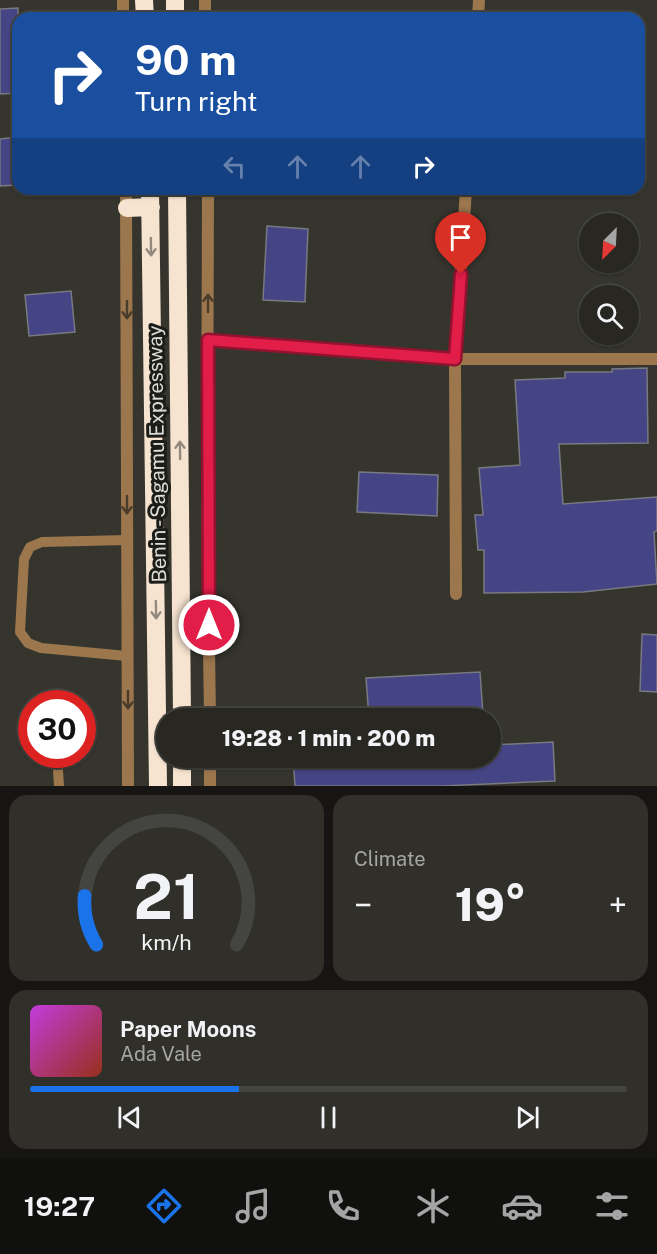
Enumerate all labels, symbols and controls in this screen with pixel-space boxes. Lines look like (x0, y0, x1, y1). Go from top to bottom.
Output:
text: 90 m (135, 35, 237, 84)
icon: right (36, 36, 114, 114)
text: Turn right (135, 85, 258, 117)
icon: left (218, 150, 251, 183)
icon: ahead (281, 150, 314, 183)
icon: ahead (344, 150, 377, 183)
icon: right (407, 150, 440, 183)
pin (435, 212, 486, 274)
north arrow (579, 213, 639, 273)
map controls (579, 213, 639, 345)
icon: arrive (444, 221, 477, 254)
one-way arrow (145, 237, 157, 257)
button: search (579, 285, 639, 345)
one-way arrow (202, 294, 214, 314)
one-way arrow (121, 300, 133, 320)
street label: Benin - Sagamu Expressway (143, 325, 171, 583)
one-way arrow (174, 441, 185, 461)
one-way arrow (121, 495, 133, 515)
position arrow (177, 593, 241, 657)
one-way arrow (150, 600, 162, 620)
speed limit sign: 30 (18, 690, 96, 768)
one-way arrow (122, 690, 133, 710)
text: 19:28 · 1 min · 200 m (222, 725, 435, 751)
text: Climate (354, 847, 426, 871)
text: 21 (133, 860, 200, 933)
text: 19° (455, 878, 526, 931)
text: − (354, 886, 372, 924)
text: + (609, 886, 627, 924)
text: km/h (141, 930, 192, 955)
text: Paper Moons (120, 1016, 256, 1042)
text: Ada Vale (120, 1042, 202, 1066)
icon: previous (113, 1101, 146, 1134)
icon: pause (312, 1101, 345, 1134)
icon: next (511, 1101, 544, 1134)
icon: directions (143, 1185, 185, 1227)
icon: music (232, 1185, 274, 1227)
icon: phone (322, 1185, 364, 1227)
icon: climate (412, 1185, 454, 1227)
icon: car (501, 1185, 543, 1227)
icon: filters (591, 1185, 633, 1227)
text: 19:27 (24, 1190, 95, 1222)

